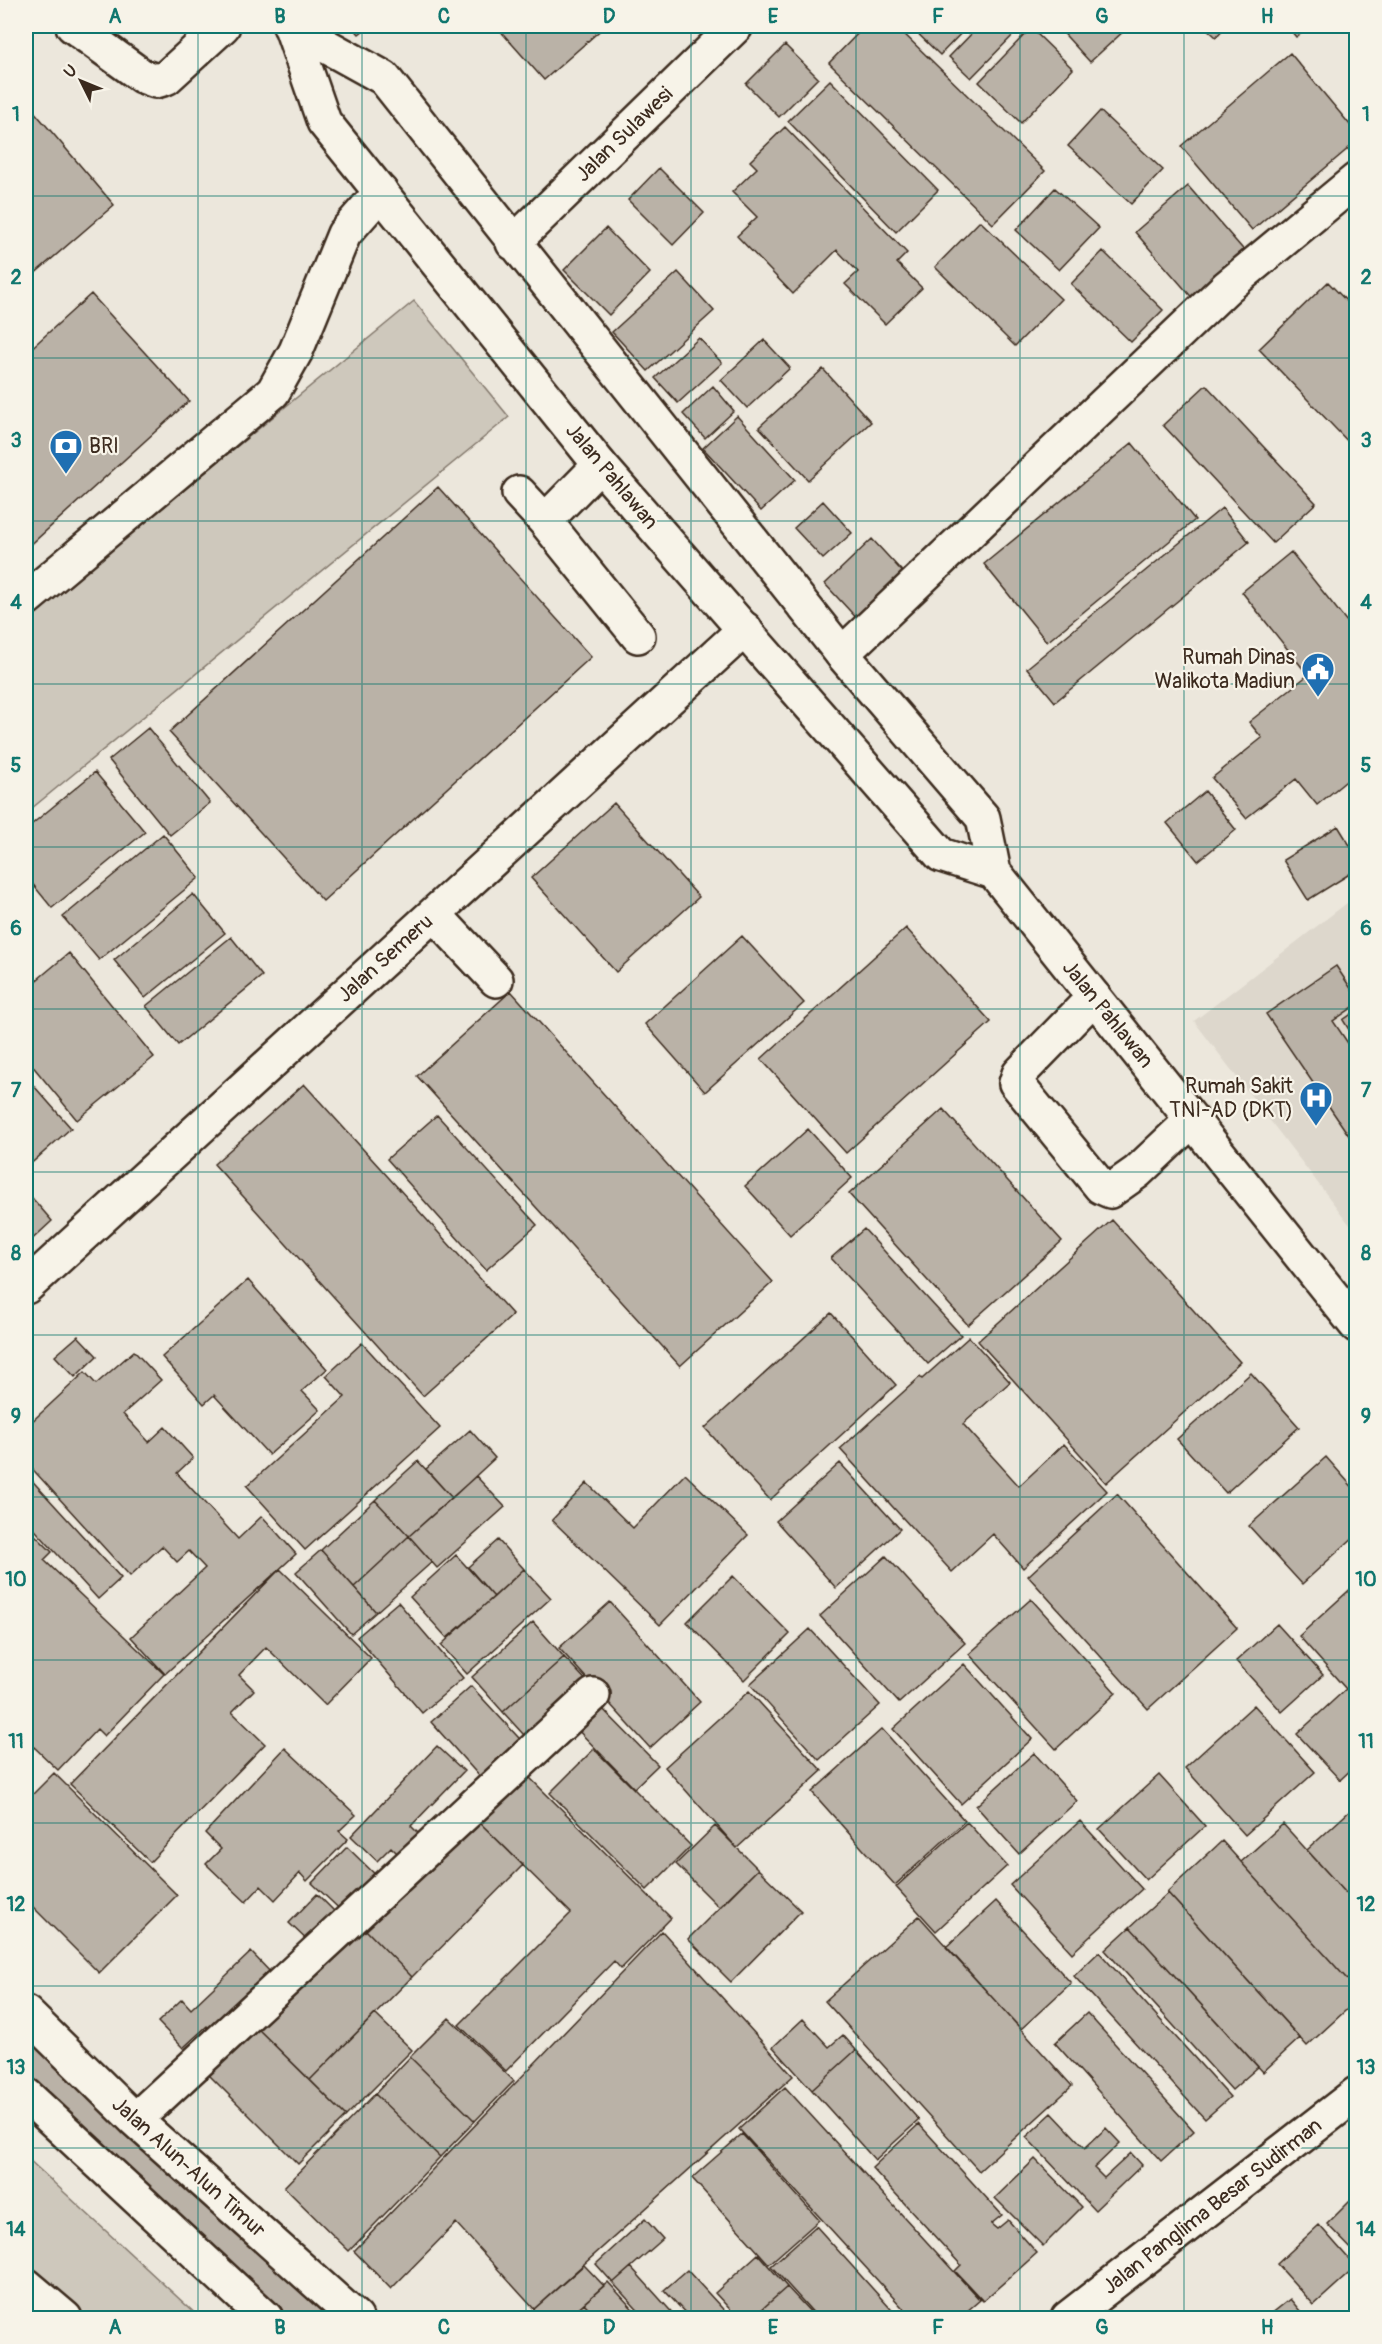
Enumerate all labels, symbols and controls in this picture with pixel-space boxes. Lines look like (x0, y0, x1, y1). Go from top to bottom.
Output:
text: A (109, 4, 122, 29)
text: B (274, 4, 286, 29)
text: C (438, 4, 450, 29)
text: D (603, 4, 616, 29)
text: E (768, 4, 779, 29)
text: F (932, 4, 944, 29)
text: G (1095, 4, 1109, 29)
text: H (1261, 4, 1274, 29)
north arrow (51, 51, 111, 111)
text: U (60, 60, 82, 82)
street label: Jalan Sulawesi (570, 81, 679, 188)
text: 1 (12, 102, 20, 127)
text: 1 (1362, 102, 1370, 127)
text: 2 (10, 265, 22, 290)
text: 2 (1360, 265, 1372, 290)
street label: Jalan Pahlawan (559, 418, 664, 535)
text: 3 (10, 428, 22, 453)
bank icon: BRI (48, 428, 84, 475)
text: 3 (1360, 428, 1372, 453)
place label: BRI (89, 433, 119, 460)
text: 4 (10, 590, 22, 615)
text: 4 (1360, 590, 1372, 615)
place label: Rumah Dinas Walikota Madiun (1154, 644, 1296, 695)
public building icon: Rumah Dinas Walikota Madiun (1300, 651, 1336, 698)
text: 5 (11, 753, 22, 778)
text: 5 (1361, 753, 1372, 778)
street label: Jalan Semeru (332, 908, 439, 1009)
text: 6 (10, 916, 22, 941)
text: 6 (1360, 916, 1372, 941)
street label: Jalan Pahlawan (1056, 955, 1159, 1074)
place label: Rumah Sakit TNI-AD (DKT) (1169, 1073, 1294, 1124)
text: 7 (11, 1078, 22, 1103)
text: 7 (1361, 1078, 1372, 1103)
hospital icon: Rumah Sakit TNI-AD (DKT) (1298, 1080, 1334, 1127)
text: 8 (11, 1241, 21, 1266)
text: 8 (1361, 1241, 1371, 1266)
text: 9 (11, 1404, 21, 1429)
text: 9 (1361, 1404, 1371, 1429)
text: 10 (5, 1567, 27, 1592)
text: 10 (1355, 1567, 1377, 1592)
text: 11 (8, 1729, 24, 1754)
text: 11 (1358, 1729, 1374, 1754)
text: 12 (7, 1892, 26, 1917)
text: 12 (1357, 1892, 1376, 1917)
text: 13 (7, 2055, 25, 2080)
text: 13 (1357, 2055, 1375, 2080)
street label: Jalan Alun-Alun Timur (106, 2091, 272, 2244)
street label: Jalan Panglima Besar Sudirman (1097, 2112, 1328, 2301)
text: 14 (6, 2217, 26, 2242)
text: 14 (1356, 2217, 1376, 2242)
text: A (109, 2315, 122, 2340)
text: B (274, 2315, 286, 2340)
text: C (438, 2315, 450, 2340)
text: D (603, 2315, 616, 2340)
text: E (768, 2315, 779, 2340)
text: F (932, 2315, 944, 2340)
text: G (1095, 2315, 1109, 2340)
text: H (1261, 2315, 1274, 2340)

